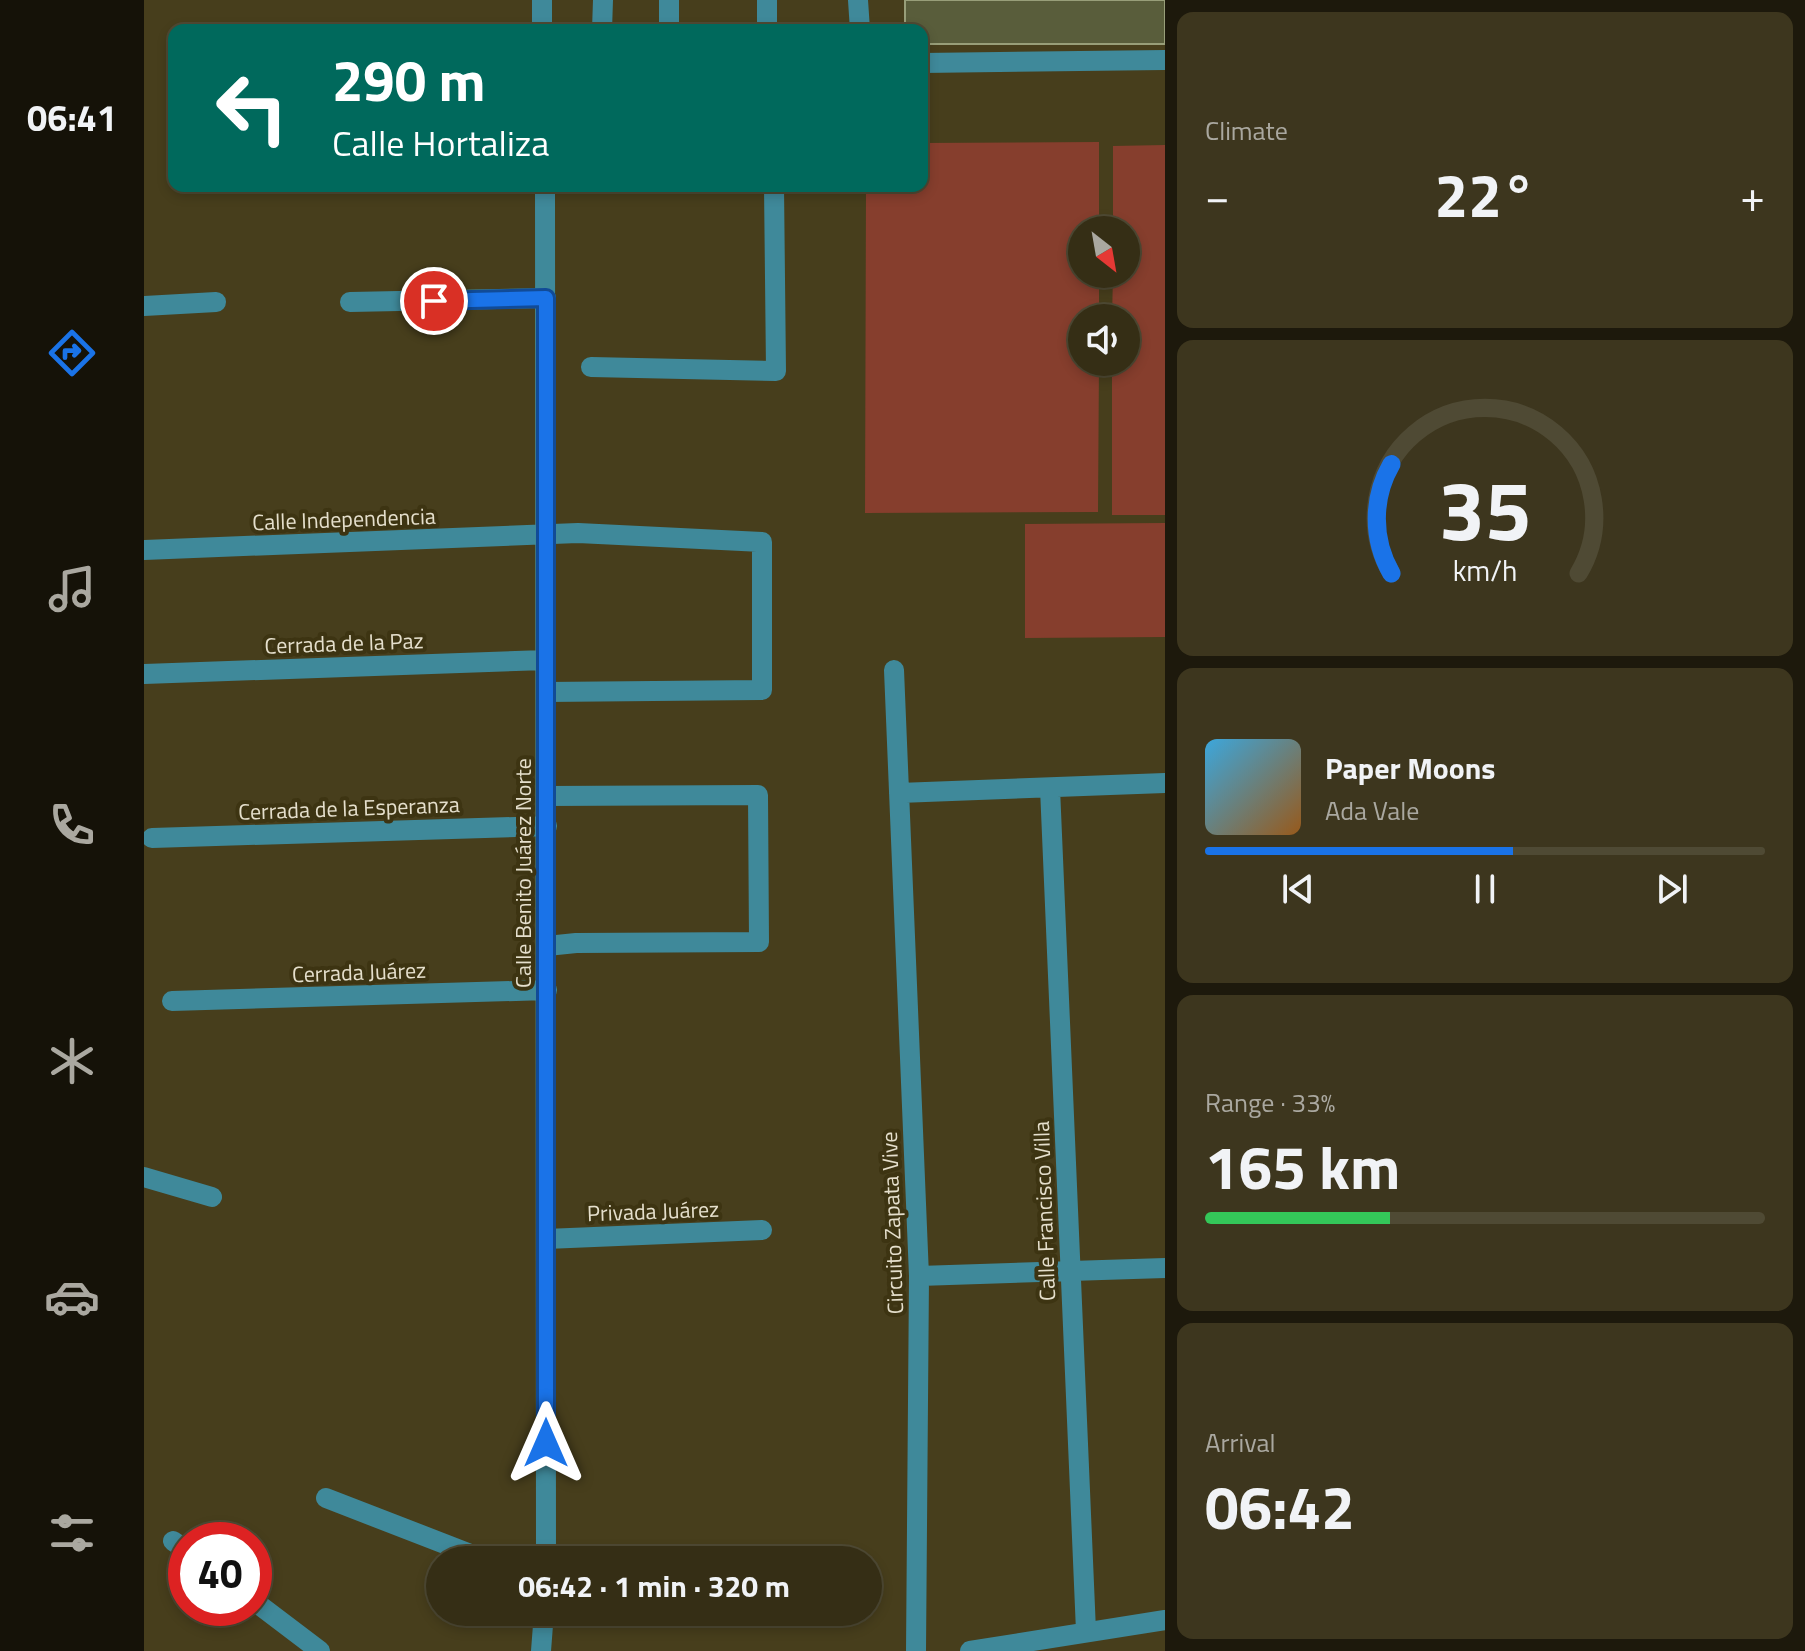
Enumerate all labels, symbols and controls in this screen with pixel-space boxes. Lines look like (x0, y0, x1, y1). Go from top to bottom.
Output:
text: 290 m (332, 38, 485, 123)
icon: left (200, 56, 304, 160)
text: 06:41 (27, 90, 117, 145)
text: Climate (1205, 111, 1288, 150)
text: Calle Hortaliza (332, 115, 549, 170)
text: 22° (1435, 149, 1535, 240)
text: − (1205, 162, 1230, 229)
text: + (1740, 162, 1765, 229)
north arrow (1068, 216, 1140, 288)
map controls (1068, 216, 1140, 376)
pin (400, 267, 468, 335)
icon: arrive (412, 279, 456, 323)
button: sound (1068, 304, 1140, 376)
icon: directions (44, 325, 100, 381)
text: 35 (1438, 445, 1532, 571)
street label: Calle Independencia (252, 499, 436, 539)
text: km/h (1453, 549, 1517, 592)
icon: music (44, 561, 100, 617)
street label: Cerrada de la Paz (264, 623, 424, 663)
text: Paper Moons (1325, 745, 1495, 791)
street label: Calle Benito Juárez Norte (506, 758, 540, 988)
street label: Cerrada de la Esperanza (238, 787, 460, 829)
text: Ada Vale (1325, 791, 1419, 830)
icon: phone (44, 797, 100, 853)
icon: previous (1276, 867, 1320, 911)
icon: pause (1463, 867, 1507, 911)
icon: next (1650, 867, 1694, 911)
street label: Cerrada Juárez (291, 953, 427, 991)
icon: climate (44, 1033, 100, 1089)
text: Range · 33% (1205, 1083, 1335, 1122)
street label: Calle Francisco Villa (1024, 1120, 1064, 1302)
text: 165 km (1205, 1121, 1400, 1212)
street label: Circuito Zapata Vive (872, 1131, 912, 1315)
street label: Privada Juárez (586, 1192, 720, 1230)
icon: car (44, 1269, 100, 1325)
position arrow (504, 1401, 588, 1485)
text: Arrival (1205, 1423, 1276, 1462)
text: 06:42 (1205, 1461, 1355, 1552)
icon: filters (44, 1505, 100, 1561)
speed limit sign: 40 (168, 1522, 272, 1626)
text: 06:42 · 1 min · 320 m (518, 1563, 790, 1609)

